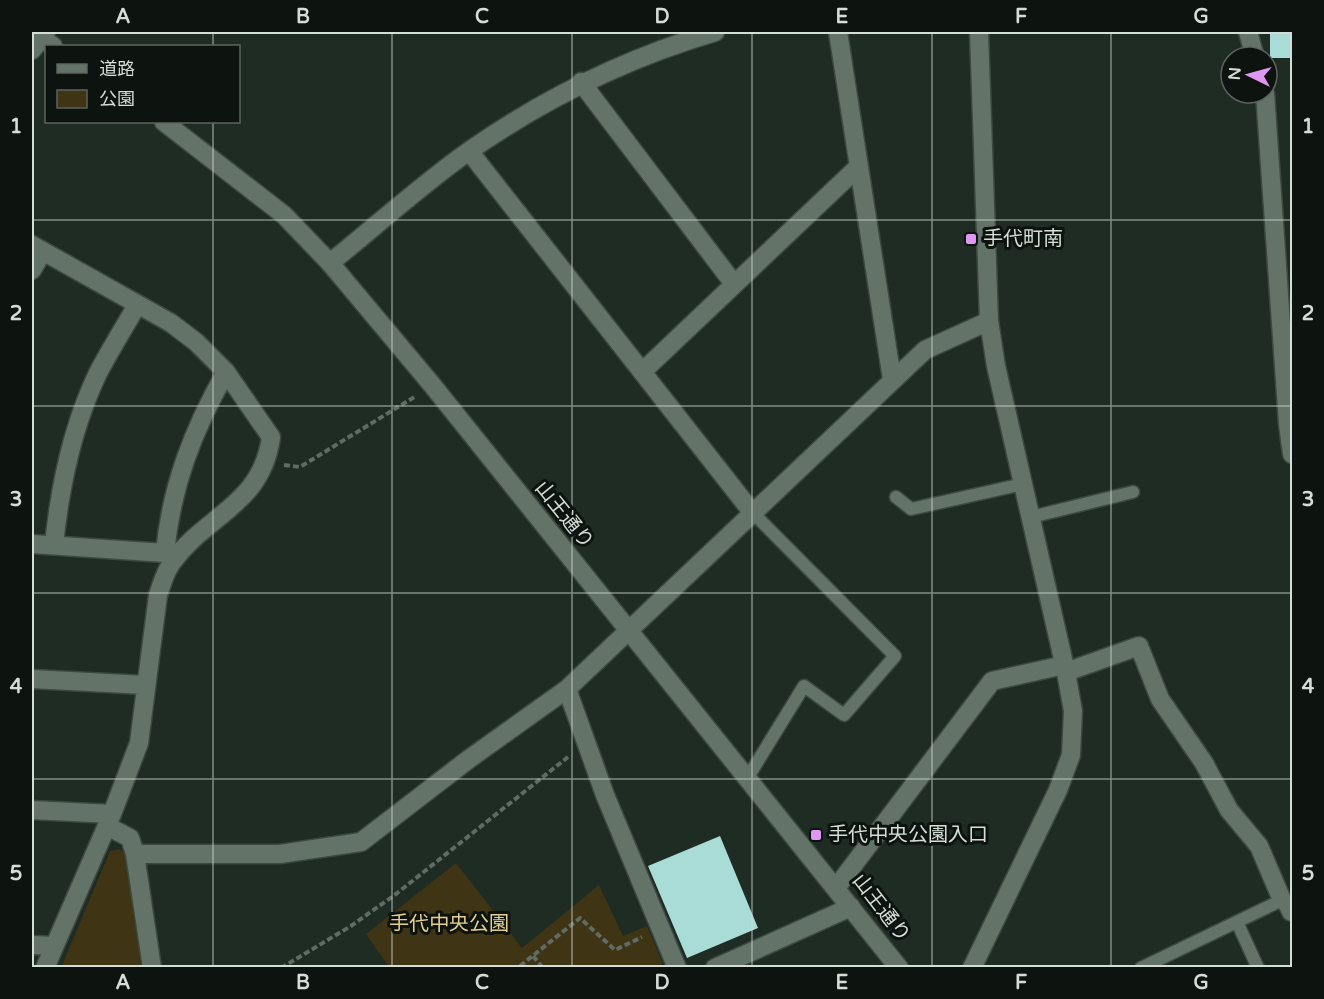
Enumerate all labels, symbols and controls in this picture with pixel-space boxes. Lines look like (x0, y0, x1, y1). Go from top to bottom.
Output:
text: A (116, 5, 131, 29)
text: B (296, 5, 310, 29)
text: C (475, 5, 489, 29)
text: D (654, 5, 670, 29)
text: E (836, 5, 849, 29)
text: F (1015, 5, 1027, 29)
text: G (1193, 5, 1209, 29)
legend (45, 45, 240, 123)
north arrow (1219, 45, 1279, 105)
text: 道路 (99, 58, 135, 80)
text: N (1225, 67, 1246, 81)
text: 公園 (99, 88, 135, 110)
text: 1 (10, 115, 22, 139)
text: 1 (1302, 115, 1314, 139)
place label: 手代町南 (983, 227, 1063, 251)
marker: 手代町南 (964, 232, 978, 246)
text: 2 (10, 302, 22, 326)
text: 2 (1302, 302, 1314, 326)
street label: 山王通り (530, 476, 598, 554)
text: 3 (10, 488, 22, 512)
text: 3 (1302, 488, 1314, 512)
text: 4 (10, 675, 23, 699)
text: 4 (1302, 675, 1315, 699)
place label: 手代中央公園入口 (828, 823, 988, 847)
marker: 手代中央公園入口 (809, 828, 823, 842)
text: 5 (10, 862, 22, 886)
text: 5 (1302, 862, 1314, 886)
street label: 山王通り (847, 869, 915, 947)
park label: 手代中央公園 (389, 912, 509, 936)
text: A (116, 971, 131, 995)
text: B (296, 971, 310, 995)
text: C (475, 971, 489, 995)
text: D (654, 971, 670, 995)
text: E (836, 971, 849, 995)
text: F (1015, 971, 1027, 995)
text: G (1193, 971, 1209, 995)

